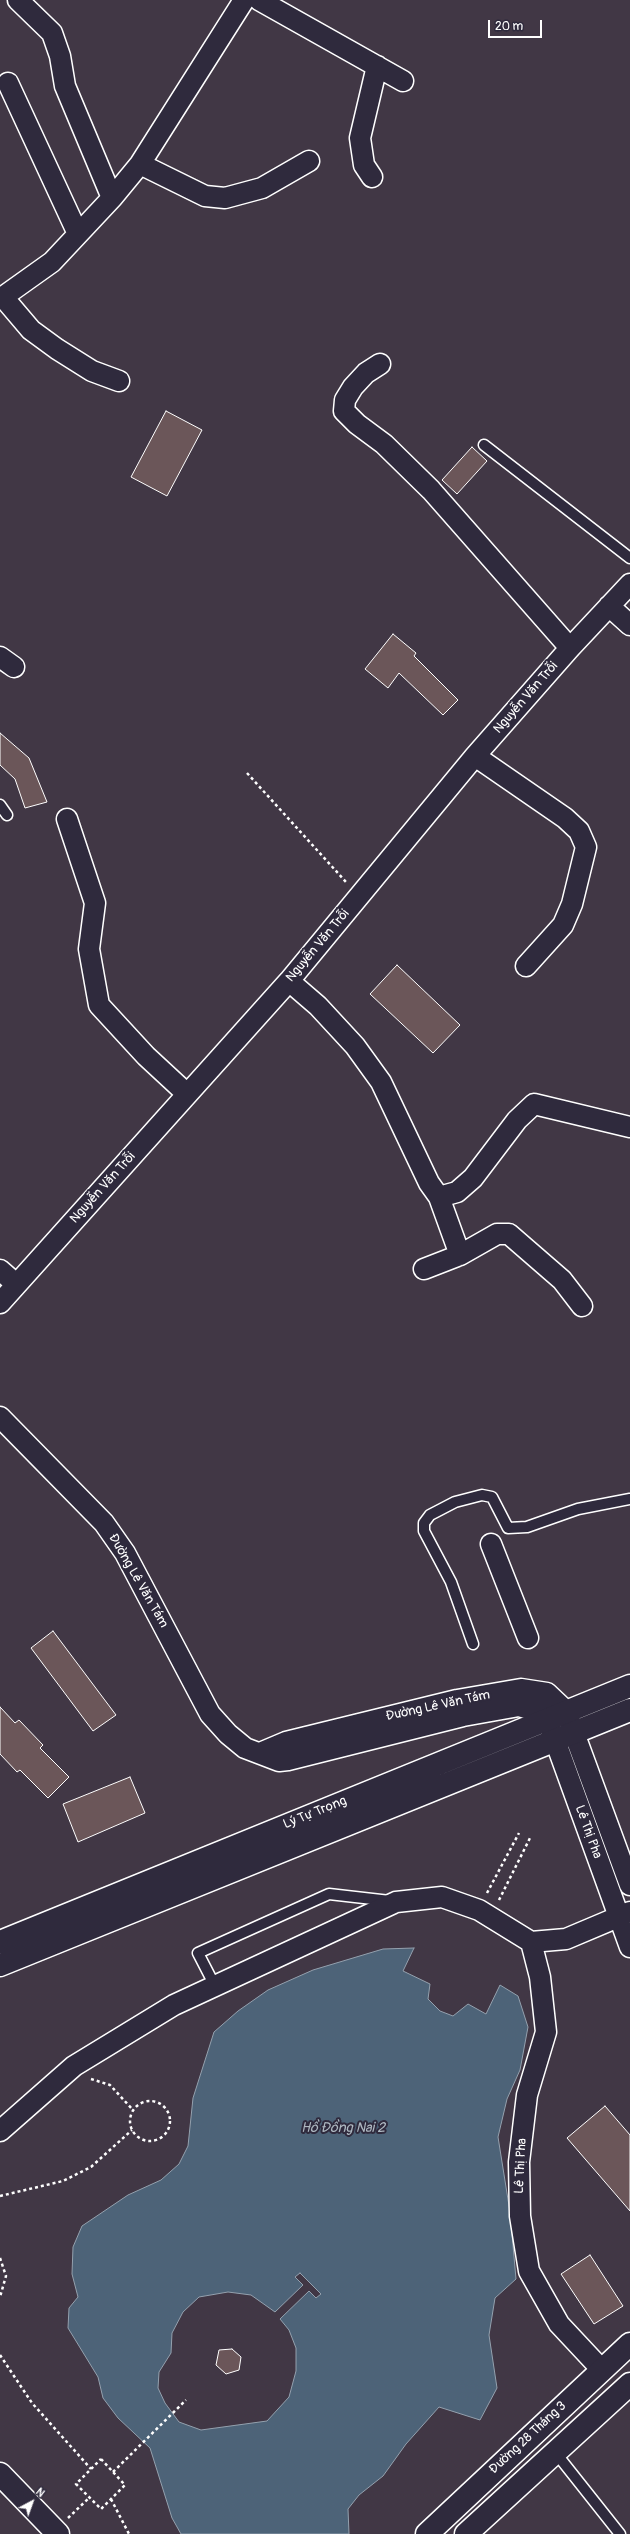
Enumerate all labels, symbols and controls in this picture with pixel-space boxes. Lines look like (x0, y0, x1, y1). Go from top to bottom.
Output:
scale bar (490, 12, 544, 38)
text: 20 m (495, 19, 523, 34)
street label: Nguyễn Văn Trỗi (491, 659, 561, 737)
street label: Nguyễn Văn Trỗi (283, 906, 353, 986)
street label: Nguyễn Văn Trỗi (67, 1149, 139, 1227)
street label: Đường Lê Văn Tám (105, 1531, 171, 1631)
street label: Đường Lê Văn Tám (384, 1687, 492, 1725)
street label: Lý Tự Trọng (281, 1793, 349, 1833)
street label: Lê Thị Pha (571, 1803, 605, 1861)
water label: Hồ Đồng Nai 2 (301, 2120, 385, 2136)
street label: Lê Thị Pha (512, 2138, 530, 2194)
street label: Đường 28 Tháng 3 (486, 2398, 570, 2478)
north arrow (12, 2482, 52, 2522)
text: N (33, 2485, 47, 2500)

